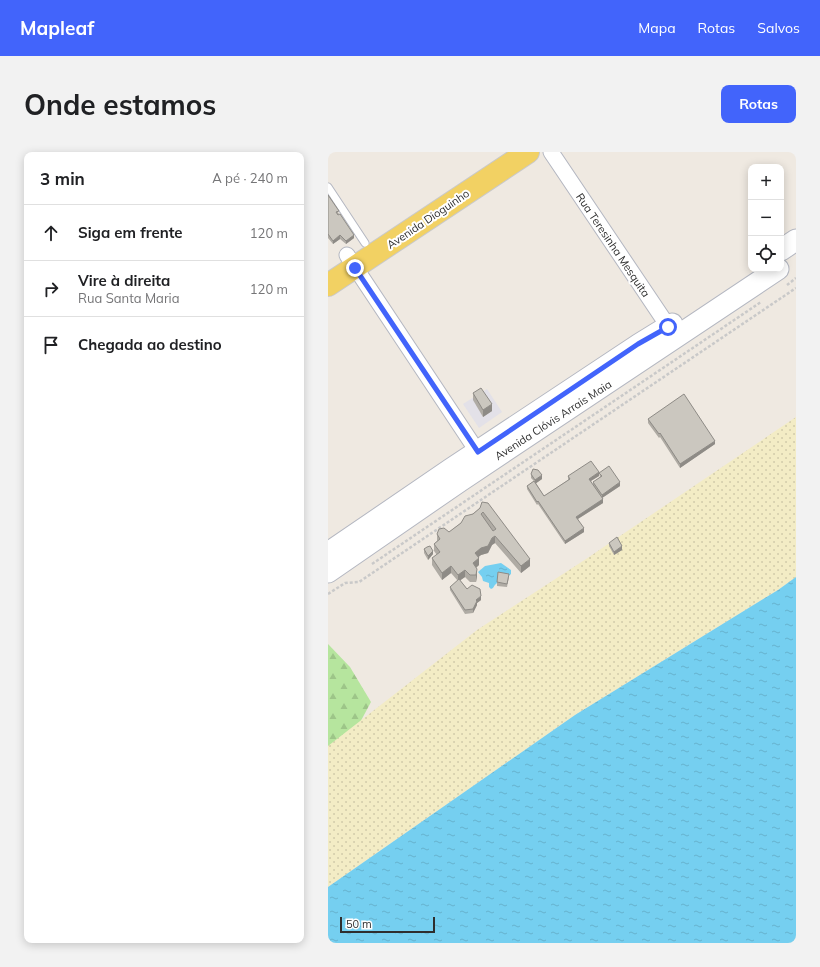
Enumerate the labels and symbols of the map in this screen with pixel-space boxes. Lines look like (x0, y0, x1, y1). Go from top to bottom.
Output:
street label: Avenida Dioguinho (384, 186, 472, 252)
street label: Rua Teresinha Mesquita (573, 190, 653, 300)
route end (346, 259, 364, 277)
route start (659, 318, 677, 336)
street label: Avenida Clóvis Arrais Maia (492, 377, 614, 463)
scale bar (340, 915, 435, 934)

